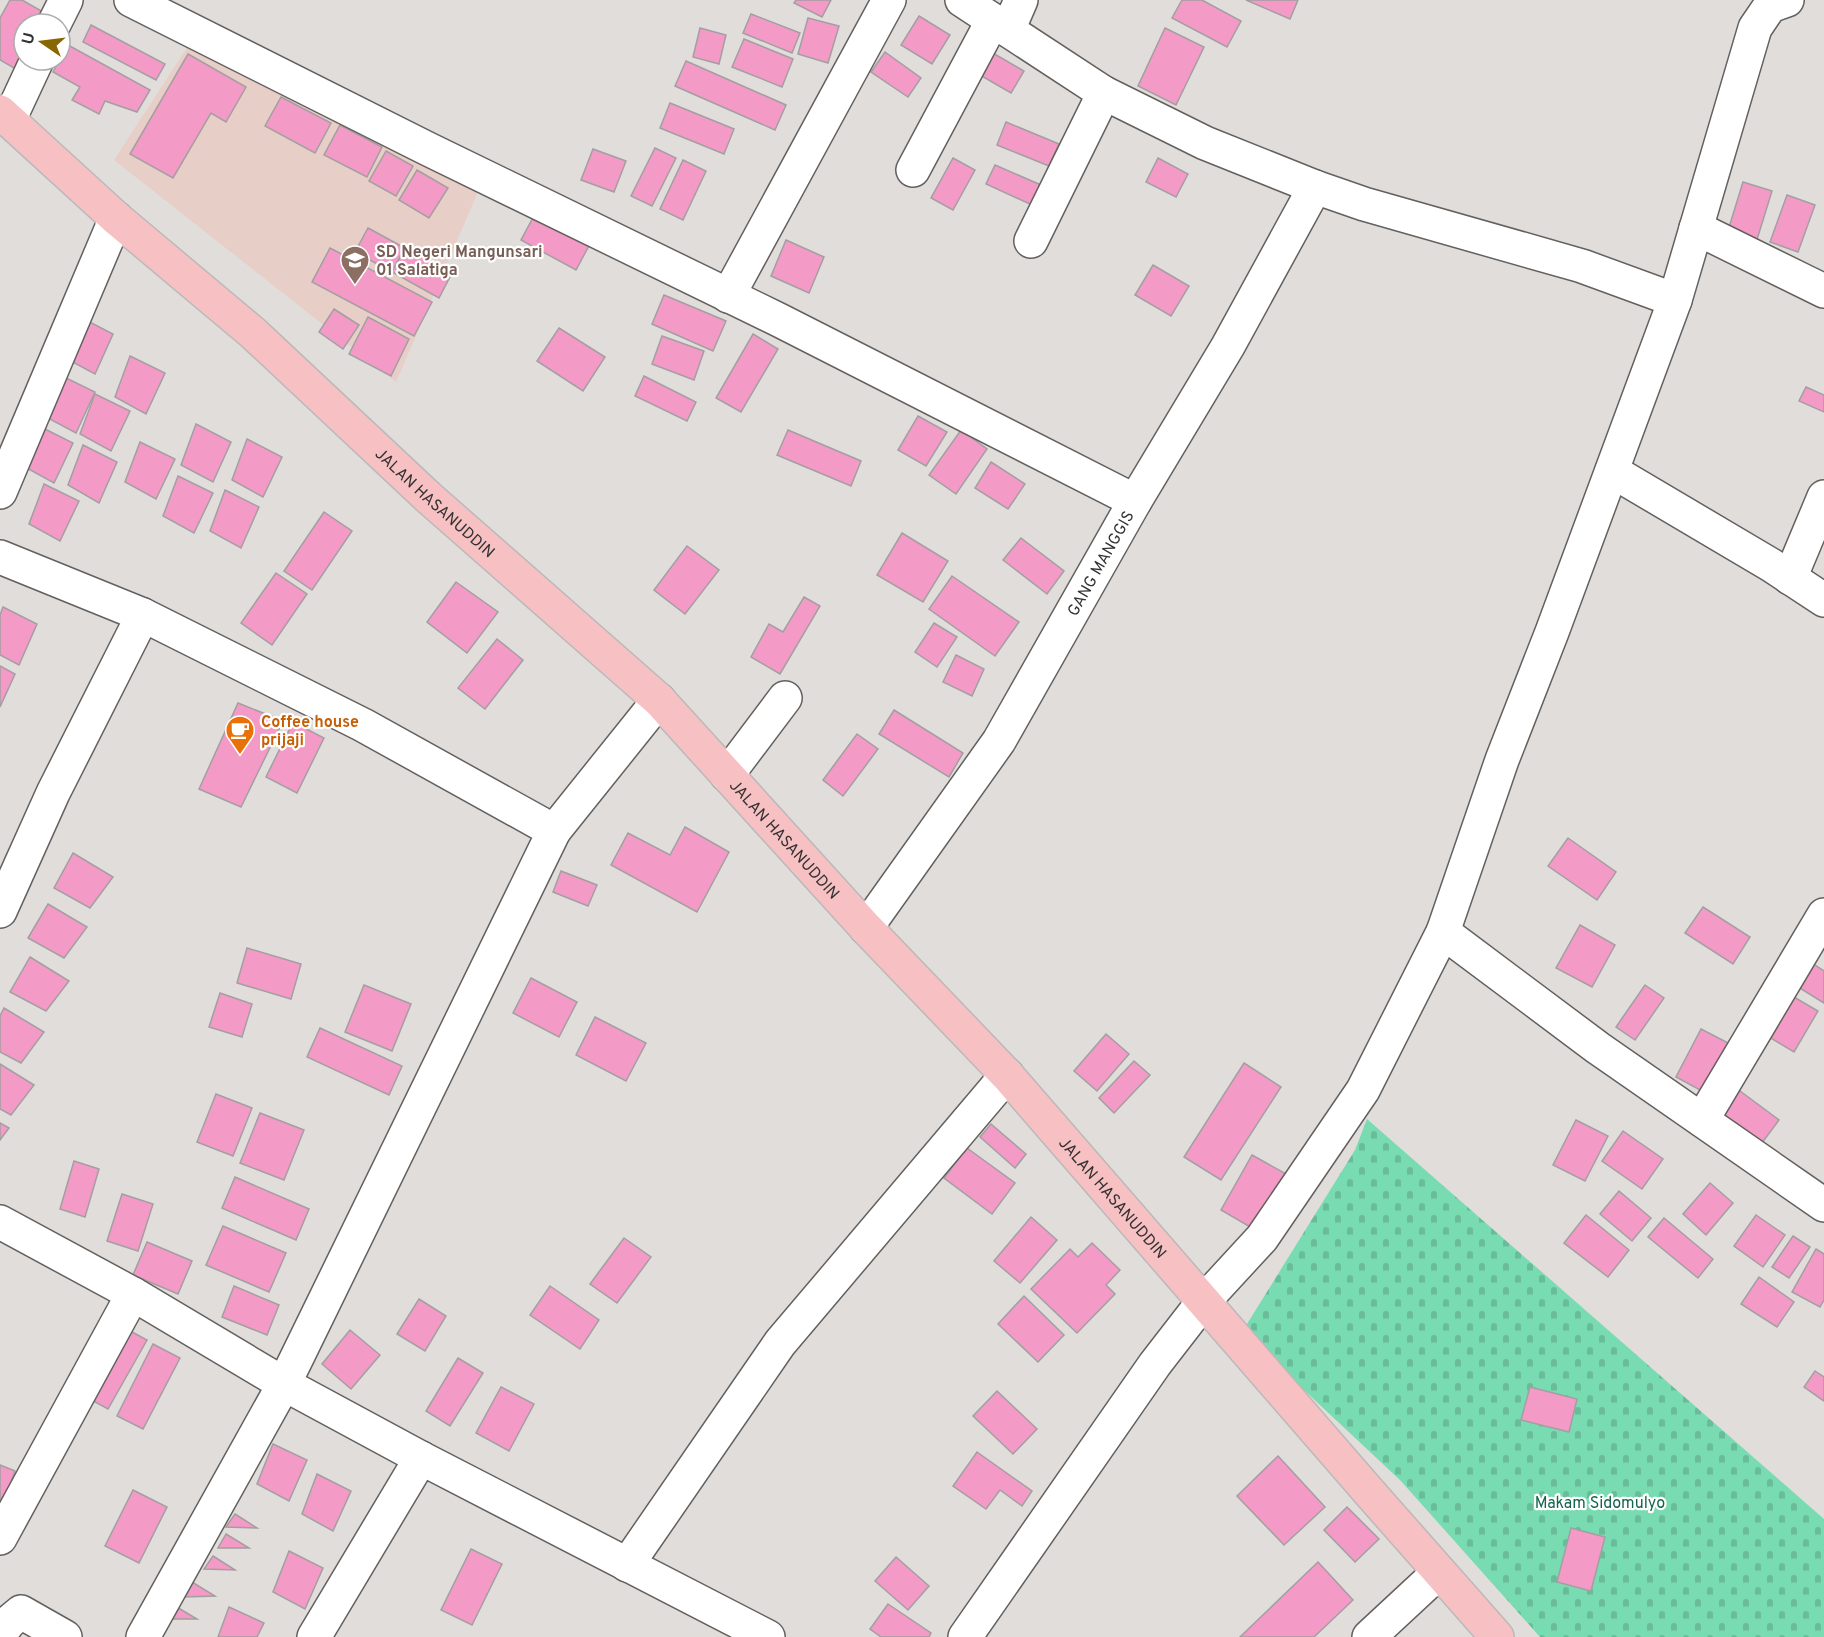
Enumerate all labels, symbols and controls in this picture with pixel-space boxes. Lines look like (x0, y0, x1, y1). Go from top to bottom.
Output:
north arrow (12, 12, 72, 72)
text: U (18, 31, 40, 47)
place label: SD Negeri Mangunsari 01 Salatiga (376, 243, 543, 281)
school or university icon: SD Negeri Mangunsari 01 Salatiga (339, 244, 371, 286)
street label: JALAN HASANUDDIN (370, 445, 498, 563)
street label: GANG MANGGIS (1064, 508, 1139, 620)
place label: Coffee house prijaji (261, 713, 359, 751)
cafe icon: Coffee house prijaji (224, 714, 256, 756)
street label: JALAN HASANUDDIN (724, 776, 843, 904)
street label: JALAN HASANUDDIN (1054, 1134, 1170, 1264)
park label: Makam Sidomulyo (1535, 1494, 1665, 1514)

